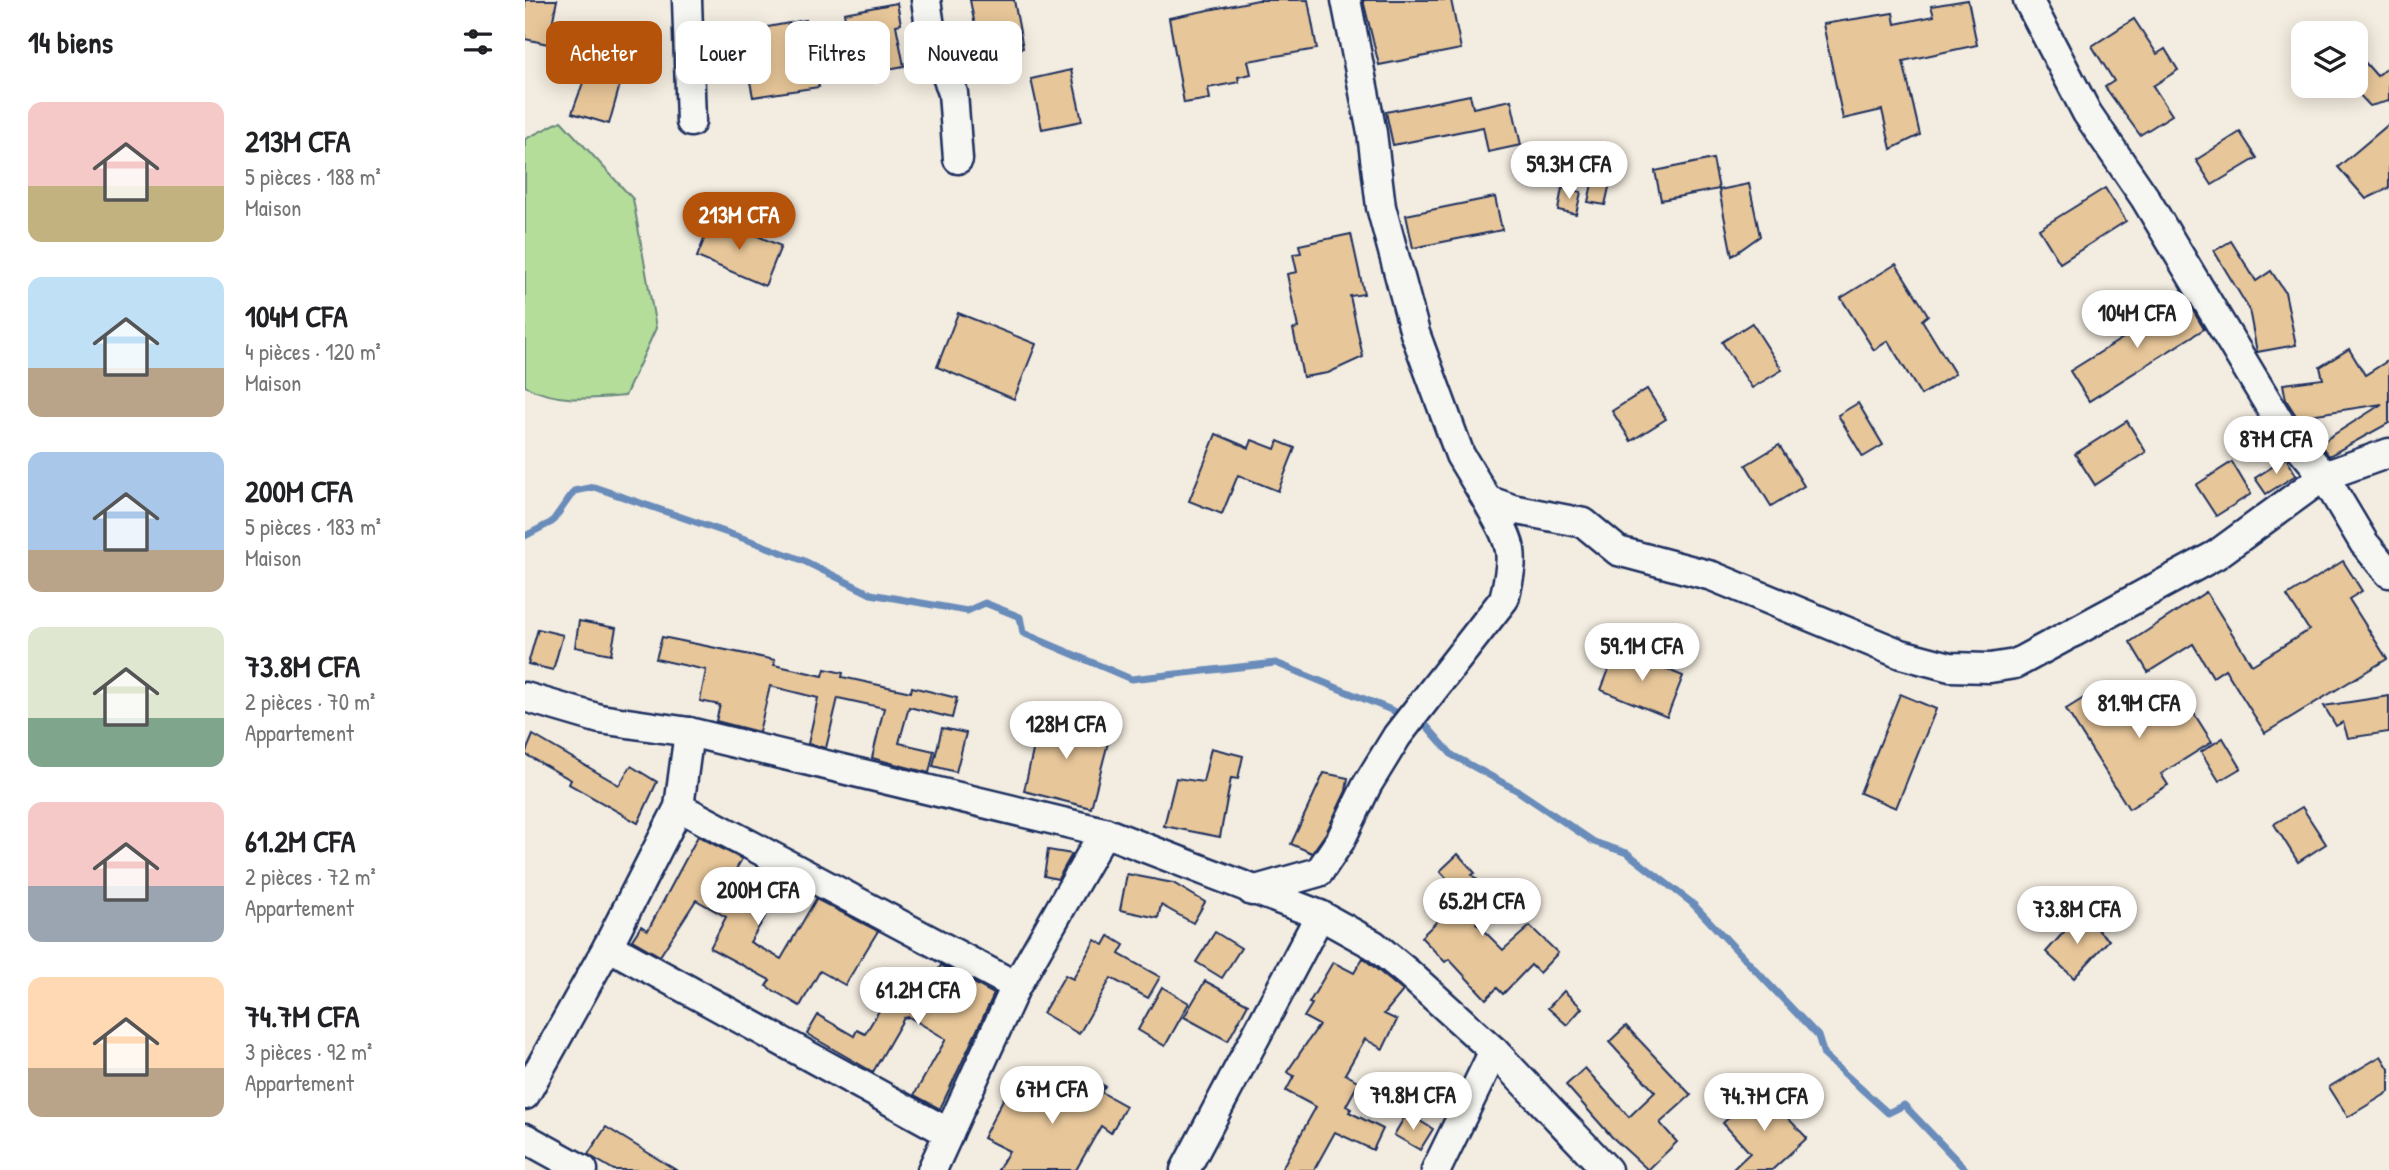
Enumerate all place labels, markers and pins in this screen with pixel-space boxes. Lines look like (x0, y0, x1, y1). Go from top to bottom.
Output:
pin: 59.3M CFA (1489, 142, 1649, 201)
pin: 213M CFA (667, 192, 811, 252)
pin: 104M CFA (2065, 290, 2209, 350)
pin: 87M CFA (2211, 416, 2341, 476)
pin: 59.1M CFA (1562, 624, 1722, 683)
pin: 81.9M CFA (2059, 680, 2219, 740)
pin: 128M CFA (994, 702, 1138, 761)
pin: 200M CFA (686, 867, 830, 927)
pin: 65.2M CFA (1402, 878, 1562, 938)
pin: 73.8M CFA (1997, 886, 2157, 946)
pin: 61.2M CFA (838, 968, 998, 1027)
pin: 67M CFA (987, 1066, 1117, 1126)
pin: 79.8M CFA (1333, 1072, 1493, 1132)
pin: 74.7M CFA (1684, 1074, 1844, 1133)

